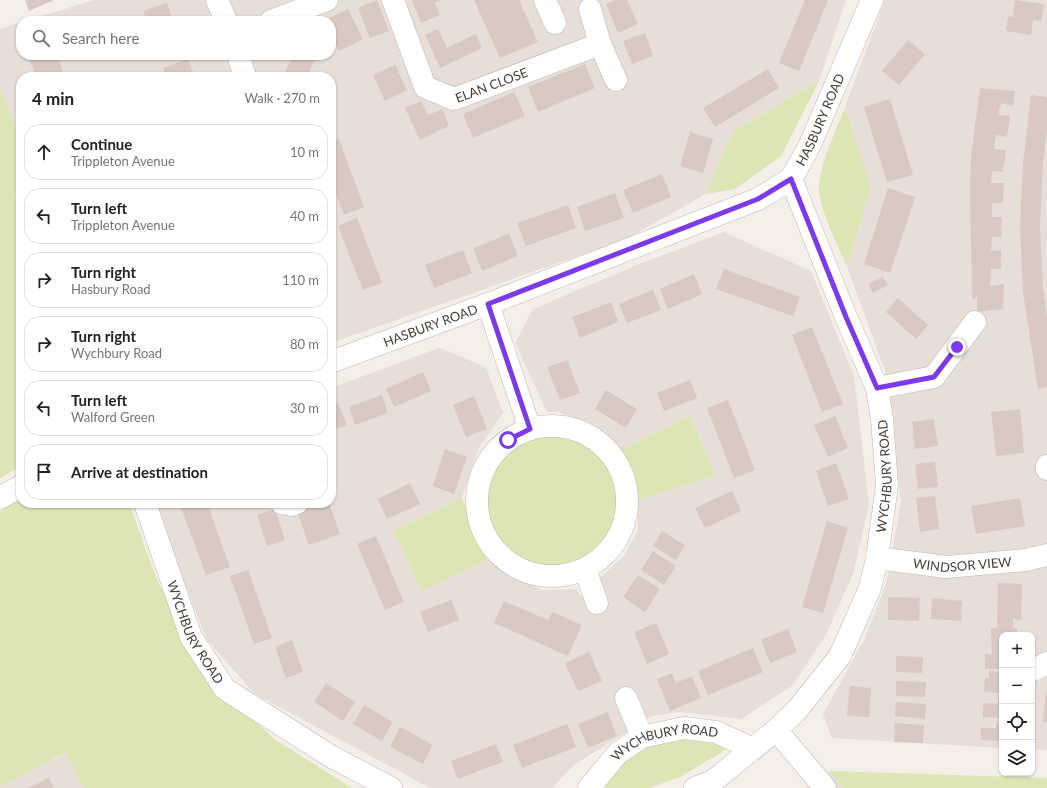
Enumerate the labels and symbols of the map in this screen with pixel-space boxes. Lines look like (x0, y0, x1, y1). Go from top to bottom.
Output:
street label: ELAN CLOSE (453, 64, 530, 106)
street label: HASBURY ROAD (792, 71, 848, 168)
street label: HASBURY ROAD (381, 300, 480, 350)
route end (948, 338, 966, 356)
street label: WYCHBURY ROAD (873, 419, 895, 534)
route start (499, 431, 517, 449)
street label: WINDSOR VIEW (912, 553, 1013, 575)
street label: WYCHBURY ROAD (164, 578, 227, 687)
street label: WYCHBURY ROAD (607, 720, 719, 764)

